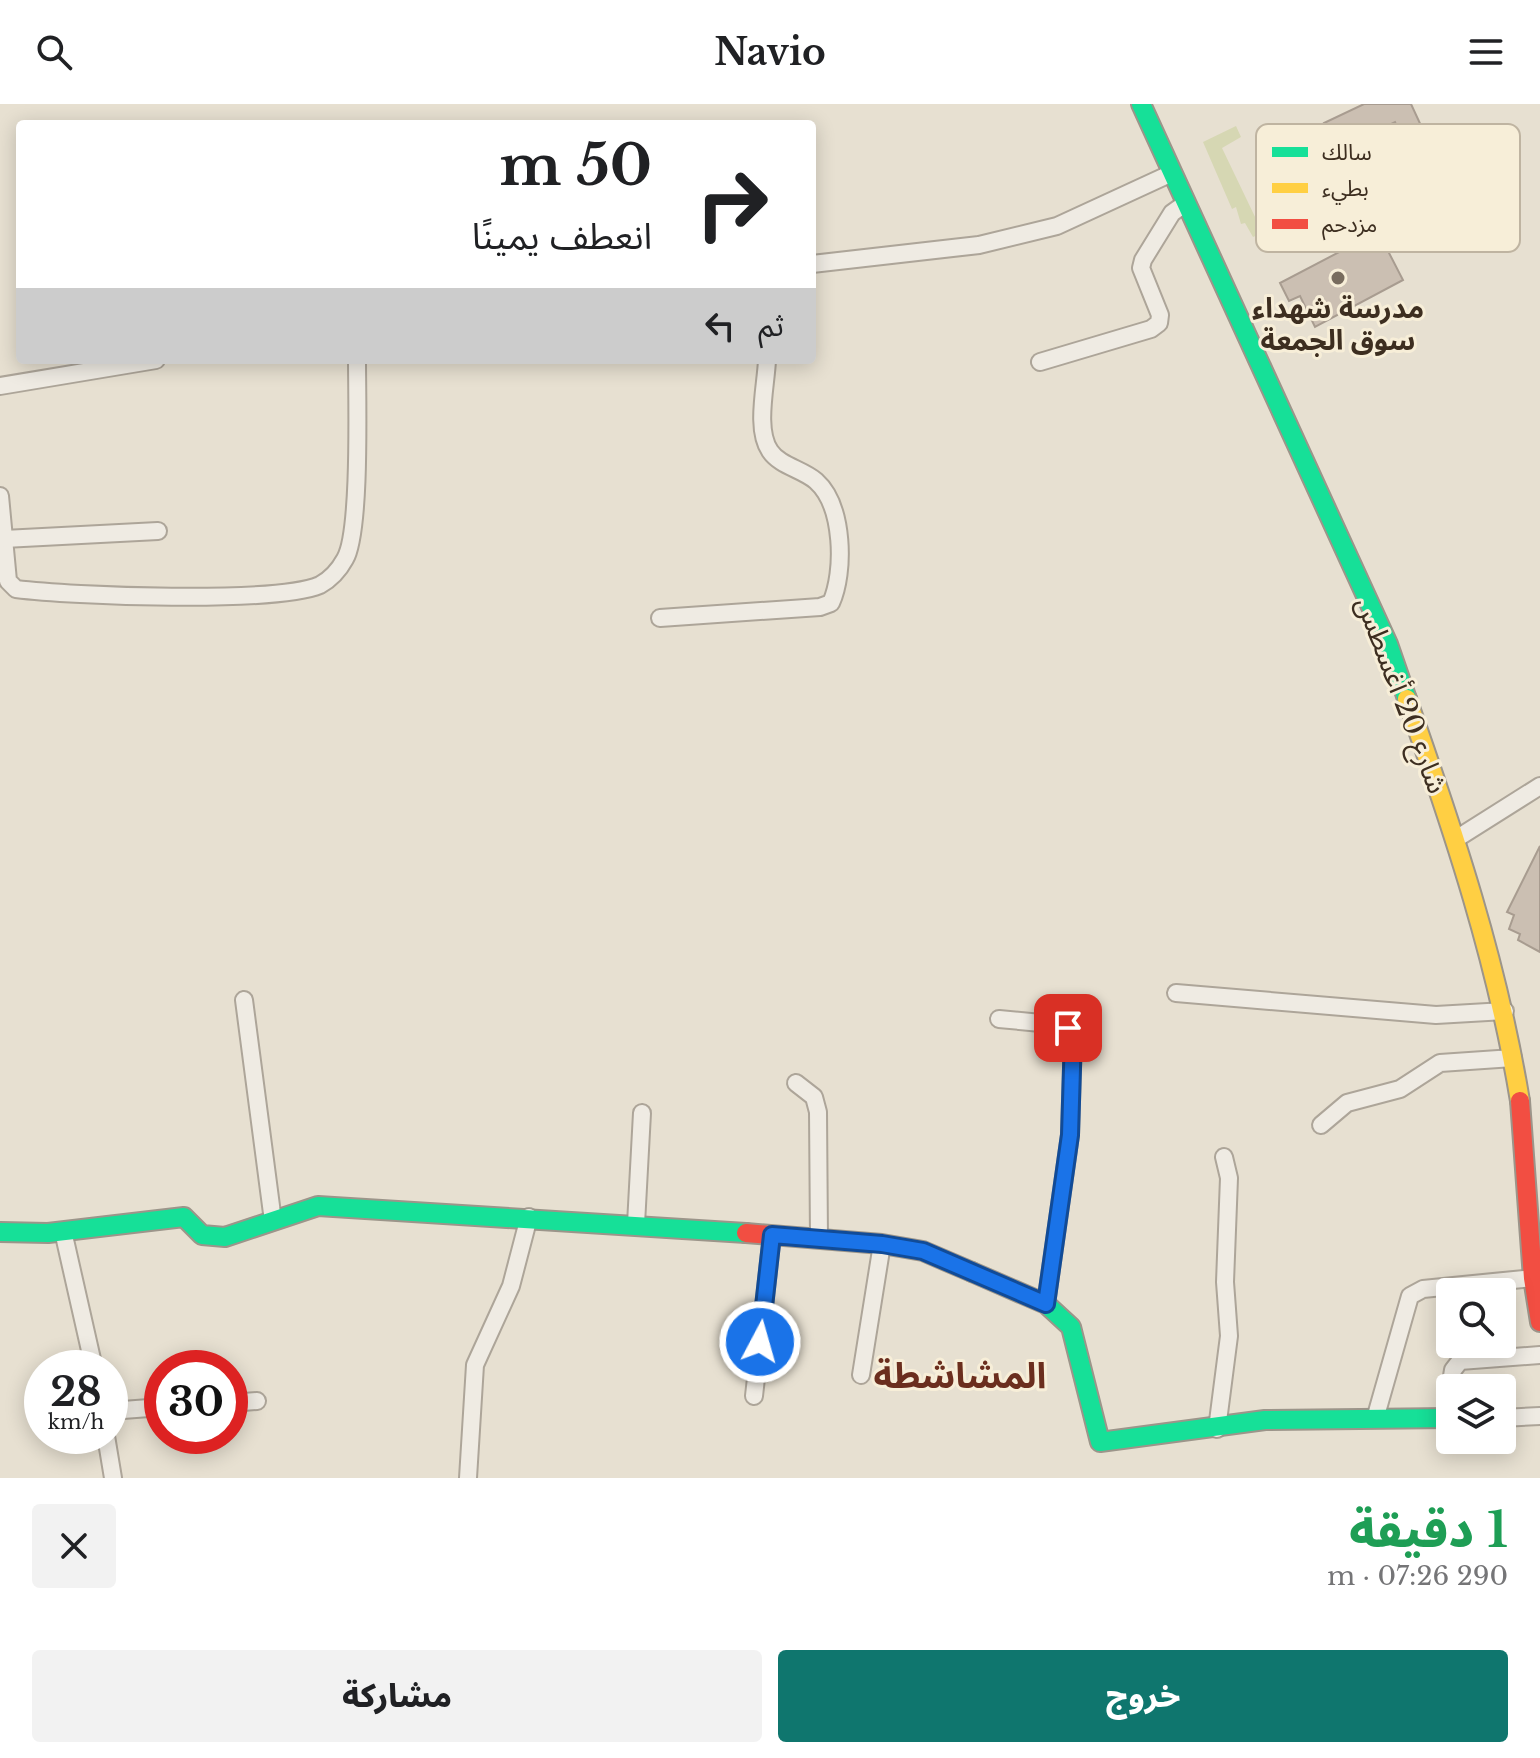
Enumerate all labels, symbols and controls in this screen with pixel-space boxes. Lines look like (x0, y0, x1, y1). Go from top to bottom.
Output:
icon: search (32, 30, 76, 74)
text: Navio (714, 30, 826, 75)
icon: menu (1464, 30, 1508, 74)
legend (1256, 124, 1520, 252)
text: 50 m (500, 131, 652, 200)
text: سالك (1322, 139, 1372, 166)
icon: right (680, 152, 784, 256)
text: بطيء (1322, 175, 1369, 205)
text: مزدحم (1322, 211, 1377, 241)
text: انعطف يمينًا (472, 214, 652, 259)
marker: مدرسة شهداء سوق الجمعة (1329, 269, 1347, 287)
place label: مدرسة شهداء سوق الجمعة (1252, 291, 1424, 358)
icon: left (698, 304, 742, 348)
text: ثم (758, 307, 784, 344)
street label: شارع 20 أغسطس (1345, 592, 1456, 800)
pin (1034, 994, 1102, 1062)
icon: arrive (1046, 1006, 1090, 1050)
map controls (1436, 1278, 1516, 1454)
button: search (1436, 1278, 1516, 1358)
position arrow (718, 1300, 802, 1384)
speed limit sign: 30 (144, 1350, 248, 1454)
district label: المشاشطة (874, 1353, 1046, 1398)
text: 28 (50, 1367, 102, 1417)
button: layers (1436, 1374, 1516, 1454)
text: km/h (48, 1410, 104, 1434)
text: 1 دقيقة (1349, 1500, 1508, 1560)
button: close (32, 1504, 116, 1588)
text: 290 m · 07:26 (1327, 1560, 1508, 1592)
button: مشاركة (32, 1650, 762, 1742)
button: خروج (778, 1650, 1508, 1742)

